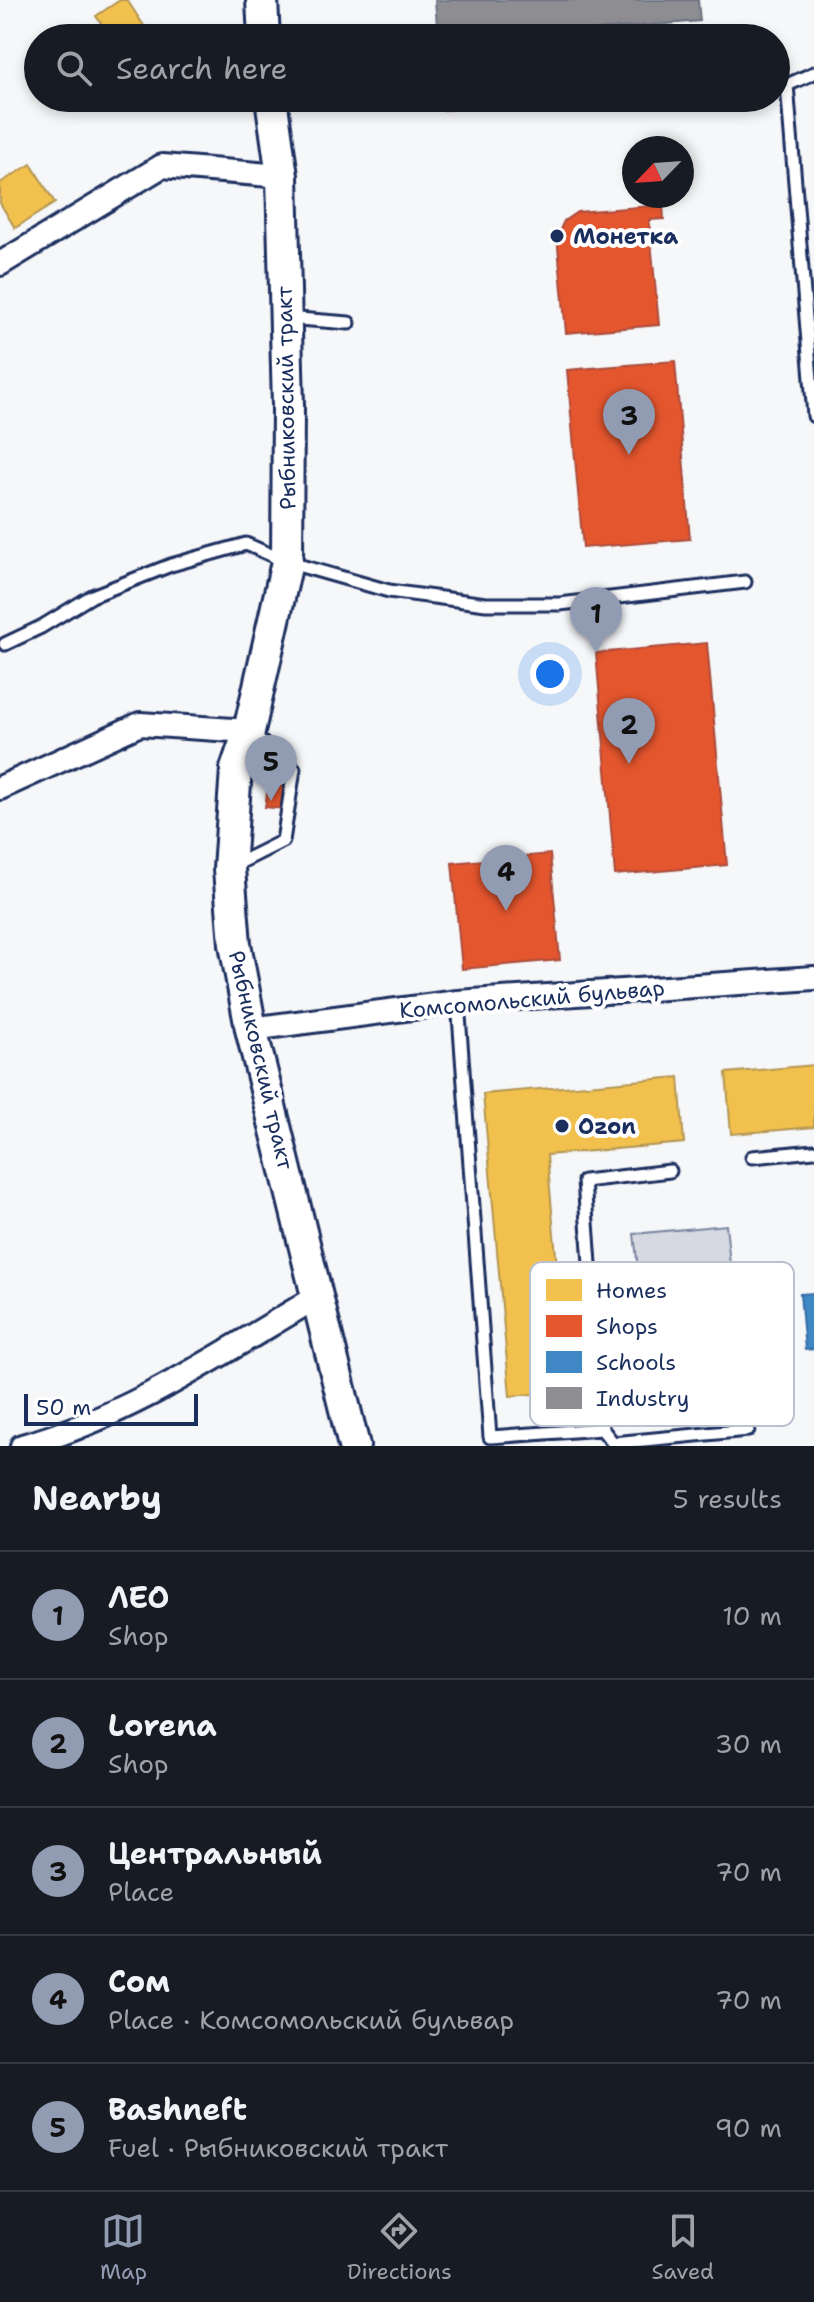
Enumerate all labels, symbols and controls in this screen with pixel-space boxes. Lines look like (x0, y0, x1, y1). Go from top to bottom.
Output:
search box (24, 24, 790, 112)
icon: search (52, 46, 96, 90)
text: Search here (116, 48, 287, 89)
north arrow (622, 136, 694, 208)
place label: Монетка (573, 222, 678, 251)
marker: Монетка (548, 227, 566, 245)
street label: Рыбниковский тракт (270, 285, 302, 510)
pin: 3 (603, 389, 655, 455)
pin: 1 (570, 587, 622, 653)
your location (530, 654, 570, 694)
pin: 2 (603, 698, 655, 764)
pin: 5 (245, 735, 297, 801)
pin: 4 (480, 845, 532, 911)
street label: Рыбниковский тракт (222, 948, 300, 1173)
street label: Комсомольский бульвар (398, 973, 666, 1025)
place label: Ozon (578, 1112, 636, 1141)
marker: Ozon (553, 1117, 571, 1135)
legend (530, 1262, 794, 1426)
text: Homes (596, 1276, 667, 1305)
text: Shops (596, 1312, 658, 1341)
text: Schools (596, 1348, 676, 1377)
text: Industry (596, 1384, 689, 1413)
scale bar (24, 1390, 198, 1426)
text: 50 m (36, 1393, 91, 1422)
text: Nearby (32, 1475, 162, 1521)
text: 5 results (673, 1481, 782, 1516)
text: ЛЕО (108, 1577, 169, 1618)
text: 1 (52, 1598, 64, 1633)
text: 10 m (722, 1598, 782, 1633)
text: Shop (108, 1618, 169, 1653)
text: Lorena (108, 1705, 217, 1746)
text: 2 (49, 1726, 67, 1761)
text: 30 m (715, 1726, 782, 1761)
text: Shop (108, 1746, 169, 1781)
text: Центральный (108, 1833, 322, 1874)
text: 3 (49, 1854, 67, 1889)
text: 70 m (715, 1854, 782, 1889)
text: Place (108, 1874, 174, 1909)
text: Сом (108, 1961, 170, 2002)
text: 4 (49, 1982, 67, 2017)
text: 70 m (715, 1982, 782, 2017)
text: Place · Комсомольский бульвар (108, 2002, 514, 2037)
text: Bashneft (108, 2089, 247, 2130)
text: 5 (50, 2110, 66, 2145)
text: 90 m (715, 2110, 782, 2145)
text: Fuel · Рыбниковский тракт (108, 2130, 448, 2165)
tab: Map (100, 2209, 147, 2286)
tab: Directions (347, 2209, 452, 2286)
tab: Saved (652, 2209, 714, 2286)

